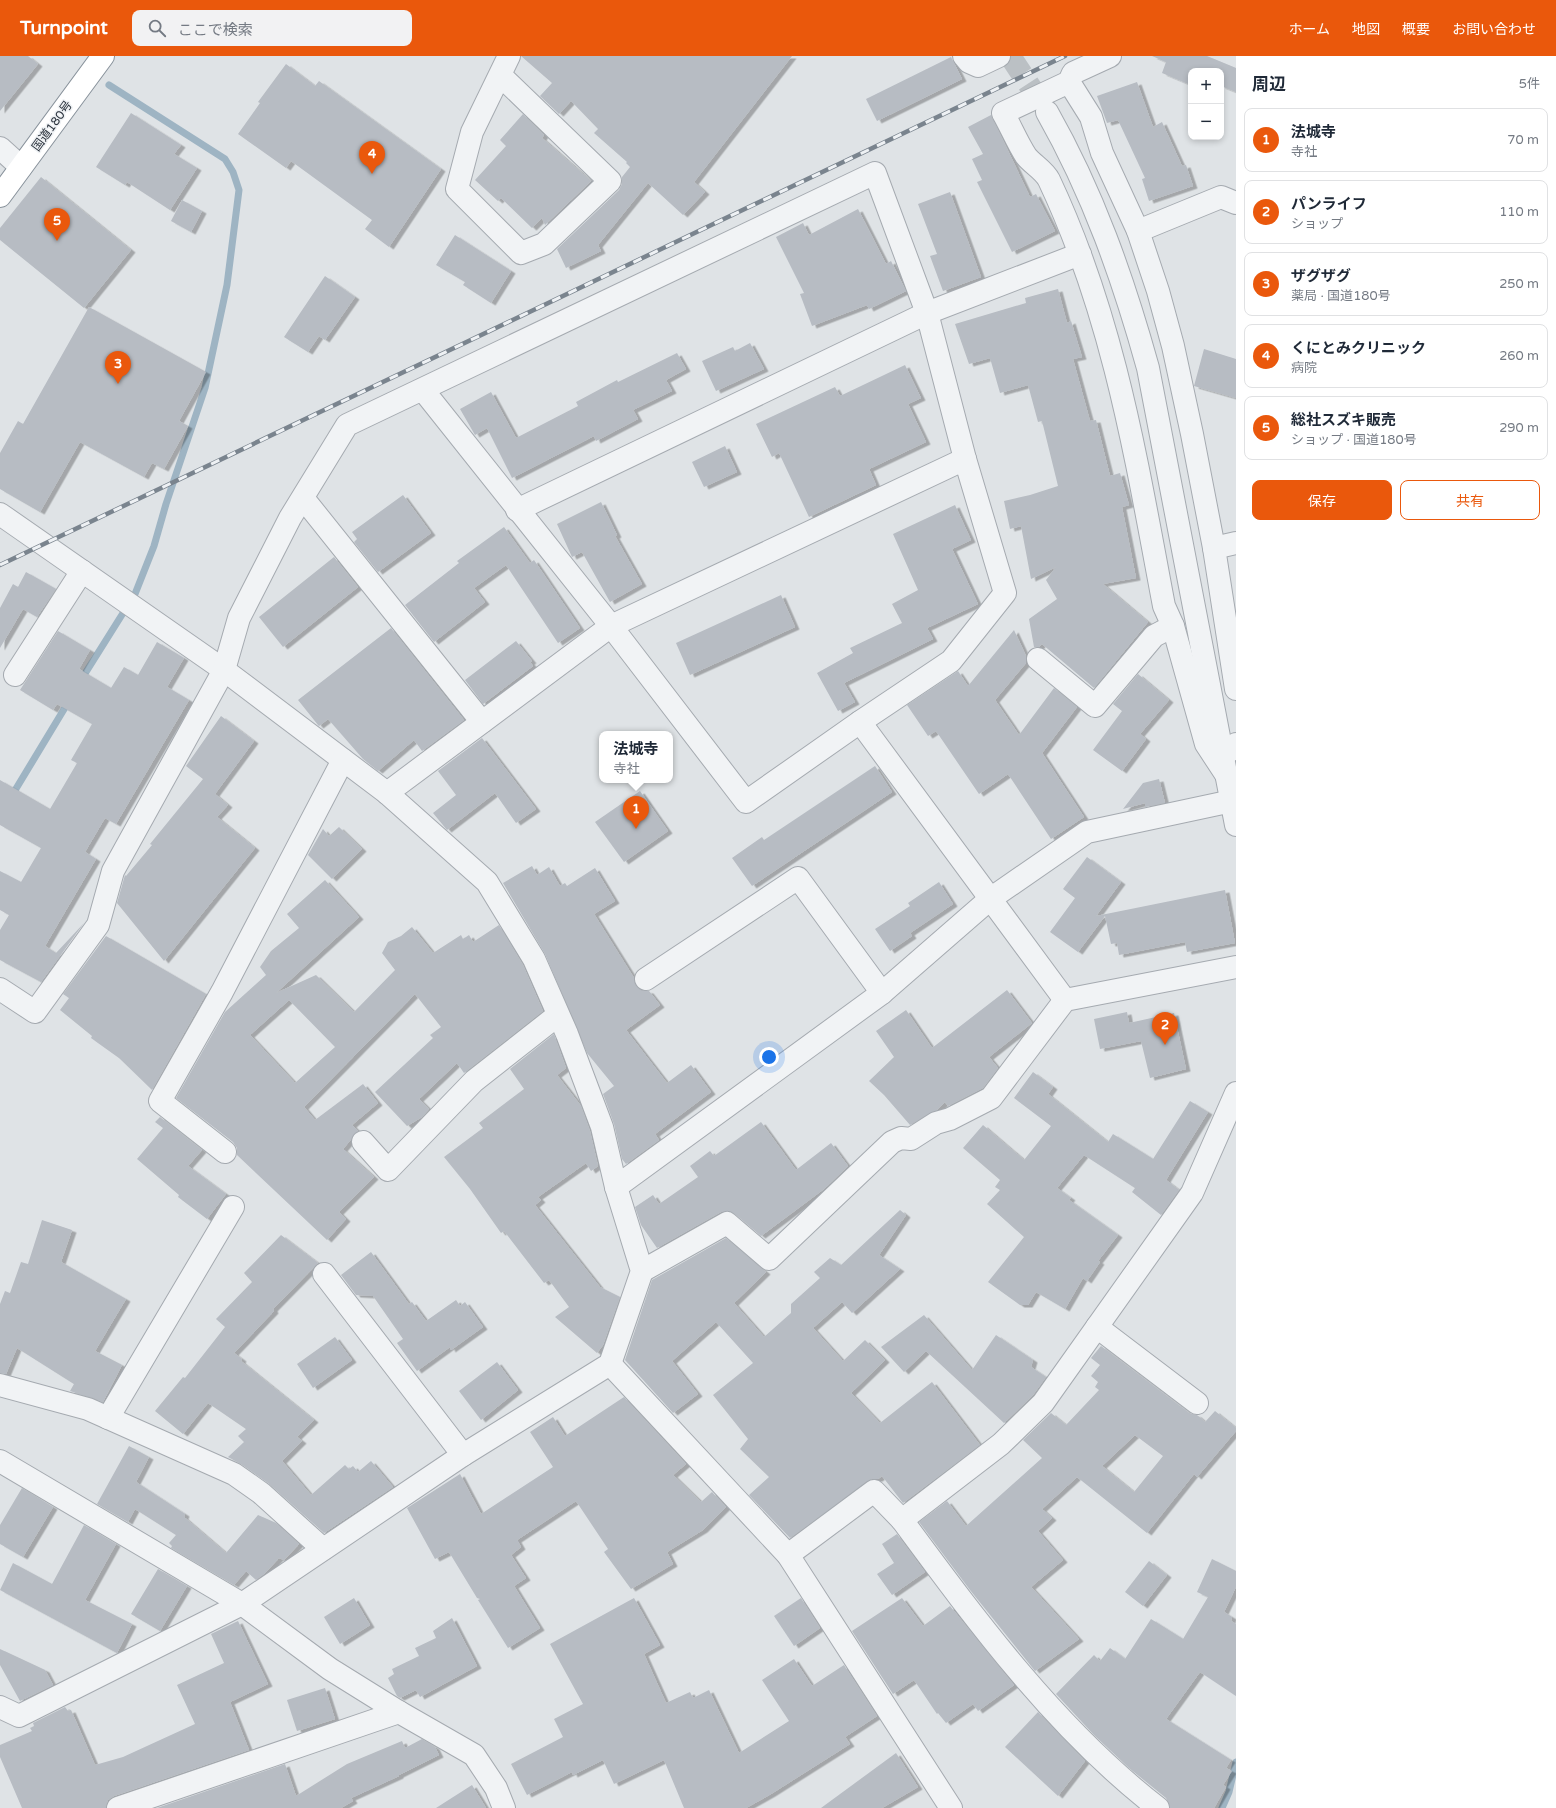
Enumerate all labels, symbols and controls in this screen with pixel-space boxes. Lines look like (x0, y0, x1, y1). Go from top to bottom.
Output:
search box (132, 10, 412, 46)
text: Turnpoint (20, 17, 108, 39)
icon: search (146, 17, 168, 39)
text: ここで検索 (178, 21, 253, 39)
text: ホーム (1288, 21, 1330, 38)
text: 地図 (1352, 21, 1380, 38)
text: 概要 (1402, 21, 1430, 38)
text: お問い合わせ (1452, 21, 1536, 38)
map controls (1188, 68, 1224, 140)
button: + (1188, 68, 1224, 104)
text: 周辺 (1252, 74, 1286, 95)
text: 5件 (1519, 76, 1540, 92)
street label: 国道180号 (29, 98, 75, 154)
button: − (1188, 104, 1224, 140)
text: 法城寺 (1291, 123, 1336, 141)
text: 1 (1262, 132, 1270, 148)
text: 70 m (1507, 132, 1539, 148)
pin: 4 (359, 141, 385, 174)
text: 寺社 (1291, 144, 1317, 160)
text: パンライフ (1291, 195, 1367, 213)
text: 2 (1262, 204, 1270, 220)
text: 110 m (1499, 204, 1539, 220)
pin: 5 (44, 208, 70, 241)
text: ショップ (1291, 216, 1343, 232)
text: ザグザグ (1291, 267, 1351, 285)
text: 3 (1262, 276, 1270, 292)
text: 250 m (1499, 276, 1539, 292)
text: 薬局 · 国道180号 (1291, 288, 1391, 304)
text: くにとみクリニック (1291, 339, 1426, 357)
text: 4 (1262, 348, 1270, 364)
text: 260 m (1499, 348, 1539, 364)
pin: 3 (105, 351, 131, 384)
text: 病院 (1291, 360, 1317, 376)
text: 総社スズキ販売 (1291, 411, 1396, 429)
text: 5 (1262, 420, 1270, 436)
text: 290 m (1499, 420, 1539, 436)
text: ショップ · 国道180号 (1291, 432, 1417, 448)
button: 保存 (1252, 480, 1392, 520)
button: 共有 (1400, 480, 1540, 520)
popup (599, 731, 673, 783)
text: 法城寺 (613, 740, 659, 758)
text: 寺社 (613, 761, 640, 777)
pin: 1 (623, 796, 649, 829)
pin: 2 (1152, 1012, 1178, 1045)
your location (759, 1047, 779, 1067)

